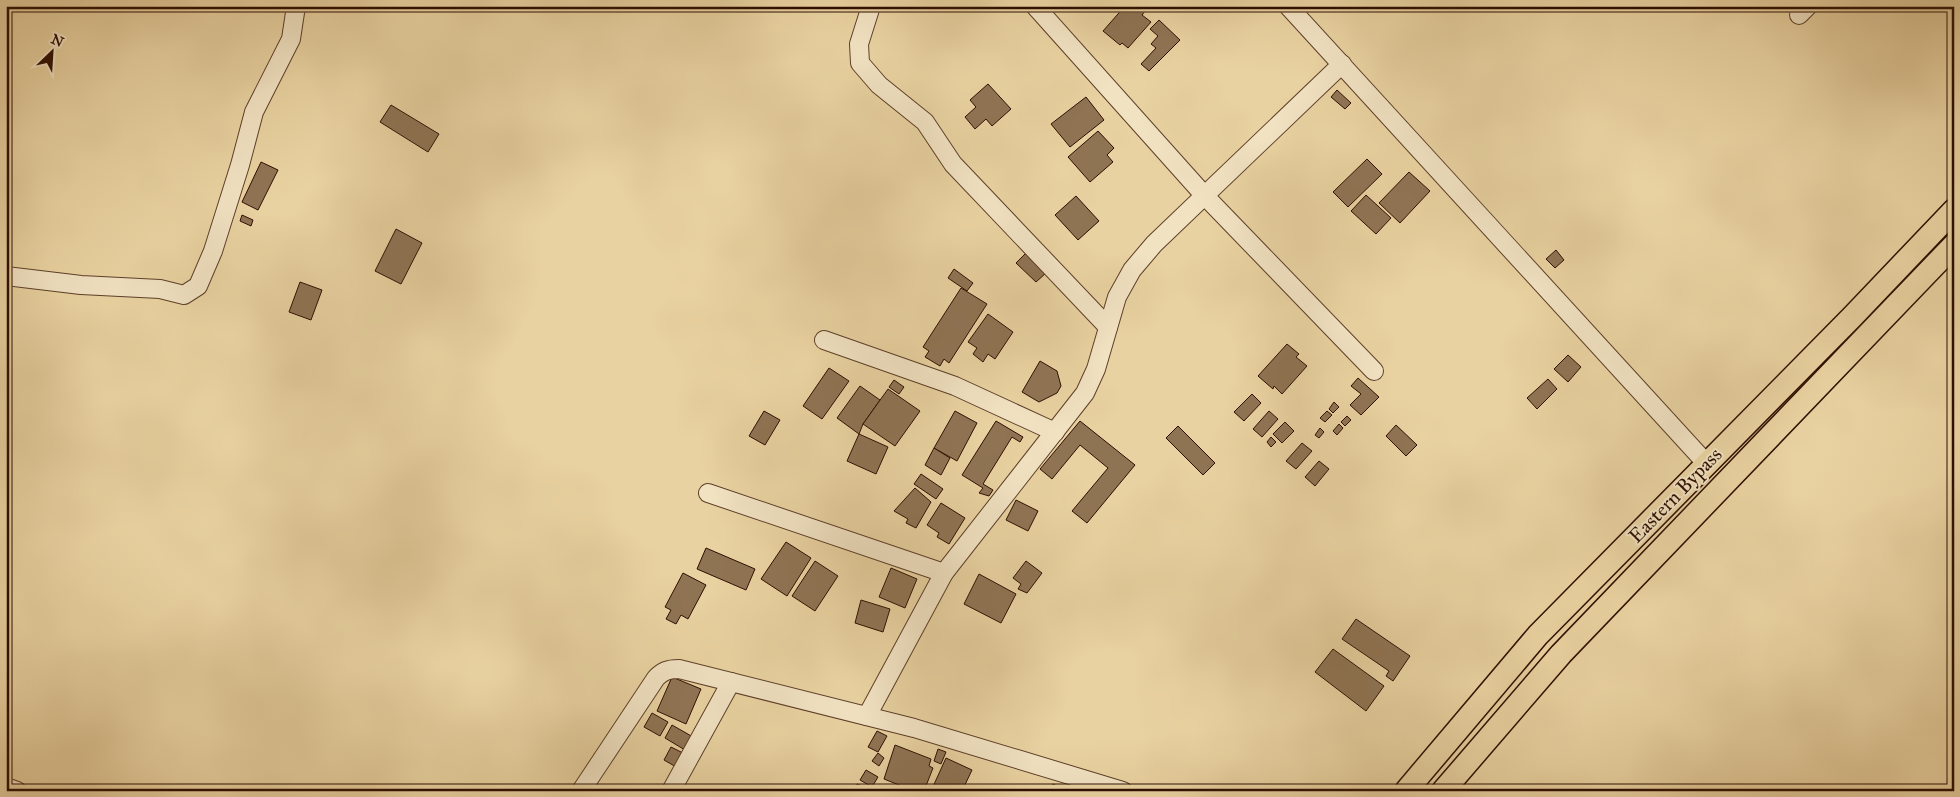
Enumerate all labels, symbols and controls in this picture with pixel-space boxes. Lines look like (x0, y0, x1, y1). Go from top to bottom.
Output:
north arrow (28, 28, 78, 78)
text: N (48, 30, 66, 51)
street label: Eastern Bypass (1623, 442, 1727, 548)

